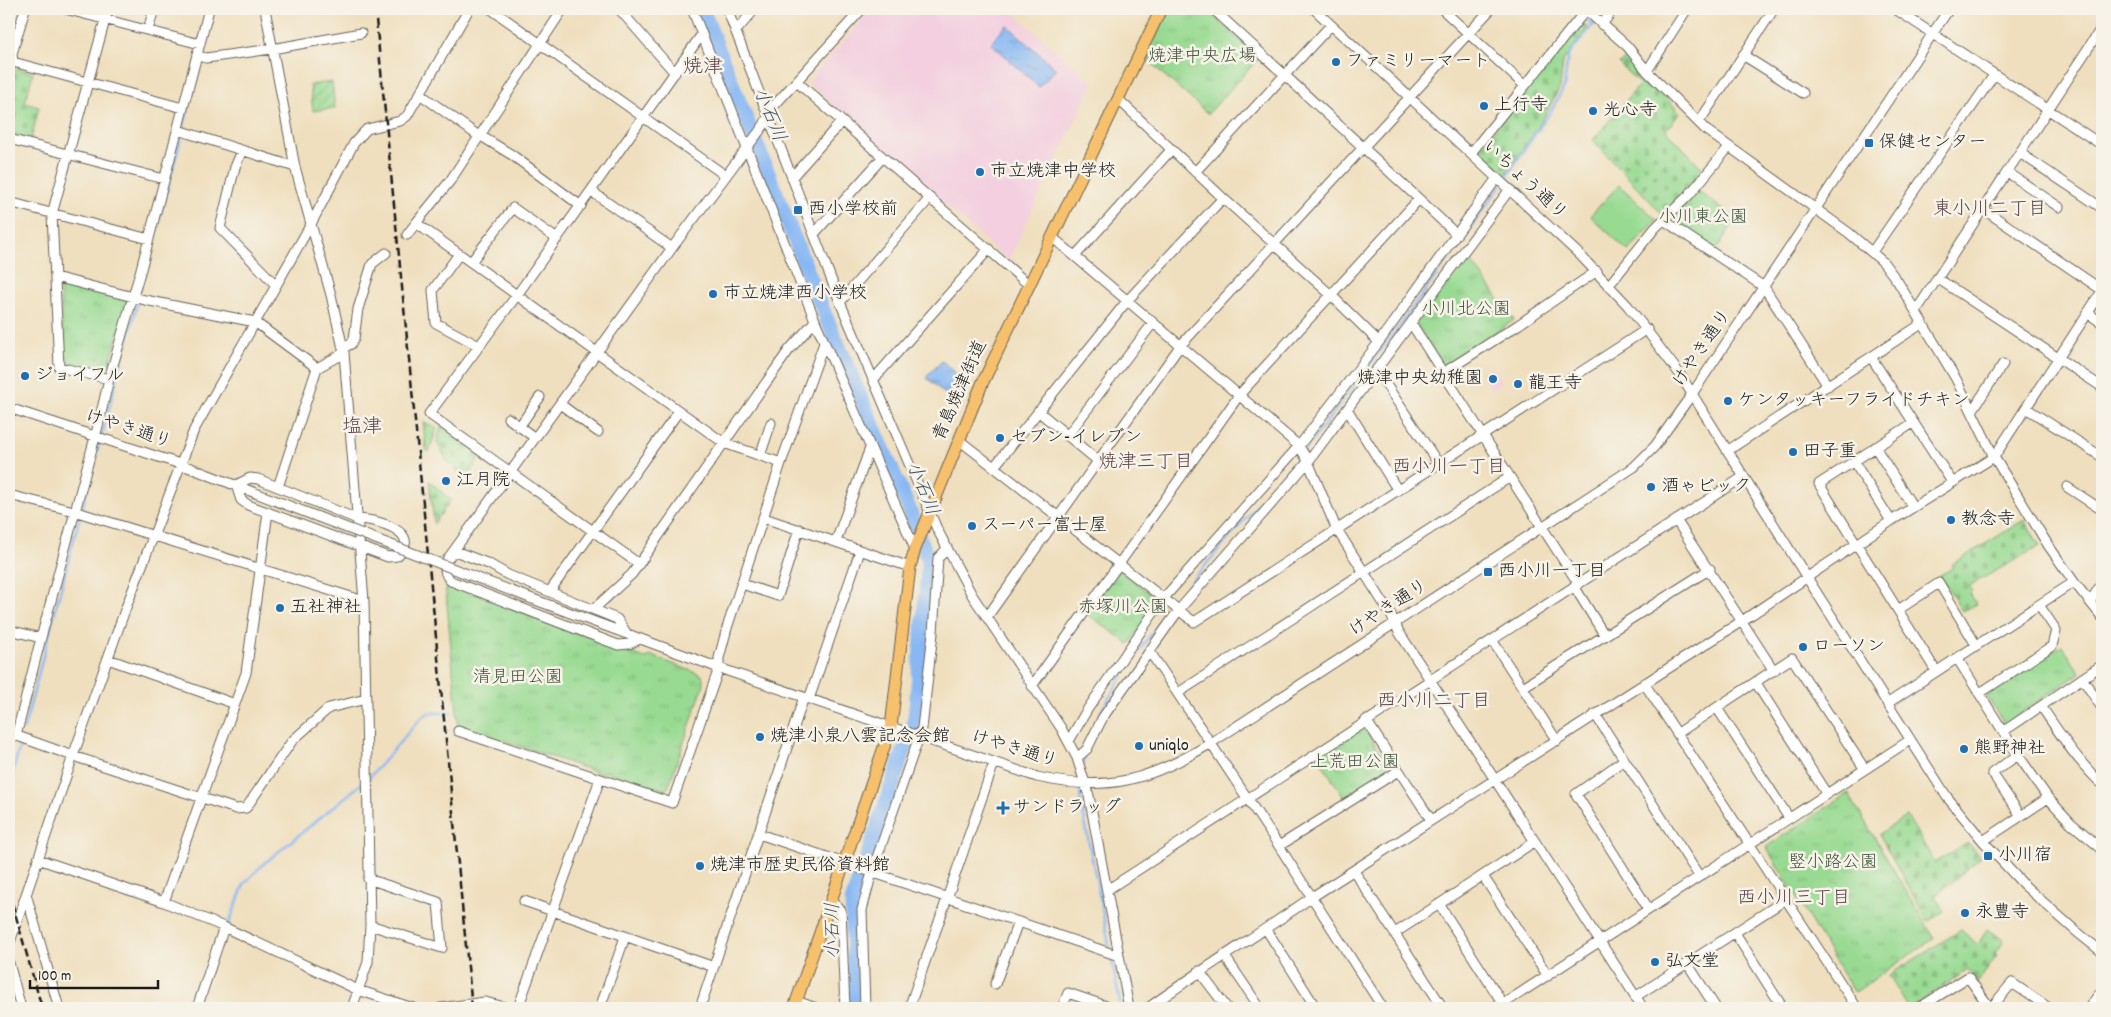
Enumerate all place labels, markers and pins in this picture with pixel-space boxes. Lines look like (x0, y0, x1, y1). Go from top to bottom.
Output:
place label: ファミリーマート (1346, 50, 1490, 75)
marker: ファミリーマート (1330, 56, 1342, 68)
place label: 上行寺 (1494, 94, 1548, 119)
place label: 光心寺 (1603, 99, 1657, 124)
marker: 上行寺 (1478, 100, 1490, 112)
marker: 光心寺 (1587, 105, 1599, 117)
place label: 保健センター (1879, 131, 1986, 156)
marker: 保健センター (1863, 137, 1875, 149)
place label: 市立焼津中学校 (990, 160, 1116, 185)
marker: 市立焼津中学校 (974, 166, 986, 178)
place label: 西小学校前 (808, 198, 898, 223)
marker: 西小学校前 (792, 204, 804, 216)
place label: 市立焼津西小学校 (723, 282, 867, 307)
marker: 市立焼津西小学校 (707, 288, 719, 300)
place label: ジョイフル (35, 364, 124, 389)
place label: 焼津中央幼稚園 (1357, 367, 1483, 392)
marker: ジョイフル (19, 370, 31, 382)
place label: 龍王寺 (1528, 372, 1582, 397)
marker: 焼津中央幼稚園 (1487, 373, 1499, 385)
marker: 龍王寺 (1512, 378, 1524, 390)
place label: ケンタッキーフライドチキン (1738, 389, 1970, 414)
marker: ケンタッキーフライドチキン (1722, 395, 1734, 407)
place label: セブン-イレブン (1010, 426, 1142, 451)
marker: セブン-イレブン (994, 432, 1006, 444)
place label: 田子重 (1803, 440, 1857, 465)
marker: 田子重 (1787, 446, 1799, 458)
place label: 江月院 (456, 469, 510, 494)
marker: 江月院 (440, 475, 452, 487)
place label: 酒ゃビック (1661, 475, 1751, 500)
marker: 酒ゃビック (1645, 481, 1657, 493)
place label: 教念寺 (1961, 508, 2015, 533)
place label: スーパー富士屋 (982, 514, 1107, 539)
marker: 教念寺 (1945, 514, 1957, 526)
marker: スーパー富士屋 (966, 520, 978, 532)
place label: 西小川一丁目 (1498, 560, 1606, 585)
marker: 西小川一丁目 (1482, 566, 1494, 578)
place label: 五社神社 (290, 596, 362, 621)
marker: 五社神社 (274, 602, 286, 614)
place label: ローソン (1813, 635, 1885, 660)
marker: ローソン (1797, 641, 1809, 653)
place label: 焼津小泉八雲記念会館 (770, 725, 950, 750)
marker: 焼津小泉八雲記念会館 (754, 731, 766, 743)
place label: uniqlo (1149, 734, 1189, 759)
place label: 熊野神社 (1974, 737, 2046, 762)
marker: uniqlo (1133, 740, 1145, 752)
marker: 熊野神社 (1958, 743, 1970, 755)
place label: サンドラッグ (1013, 796, 1121, 821)
marker: サンドラッグ (997, 802, 1009, 814)
place label: 小川宿 (1998, 844, 2052, 869)
marker: 小川宿 (1982, 850, 1994, 862)
place label: 焼津市歴史民俗資料館 (710, 854, 890, 879)
marker: 焼津市歴史民俗資料館 (694, 860, 706, 872)
place label: 永豊寺 (1975, 901, 2029, 926)
marker: 永豊寺 (1959, 907, 1971, 919)
place label: 弘文堂 (1665, 950, 1719, 975)
marker: 弘文堂 (1649, 956, 1661, 968)

